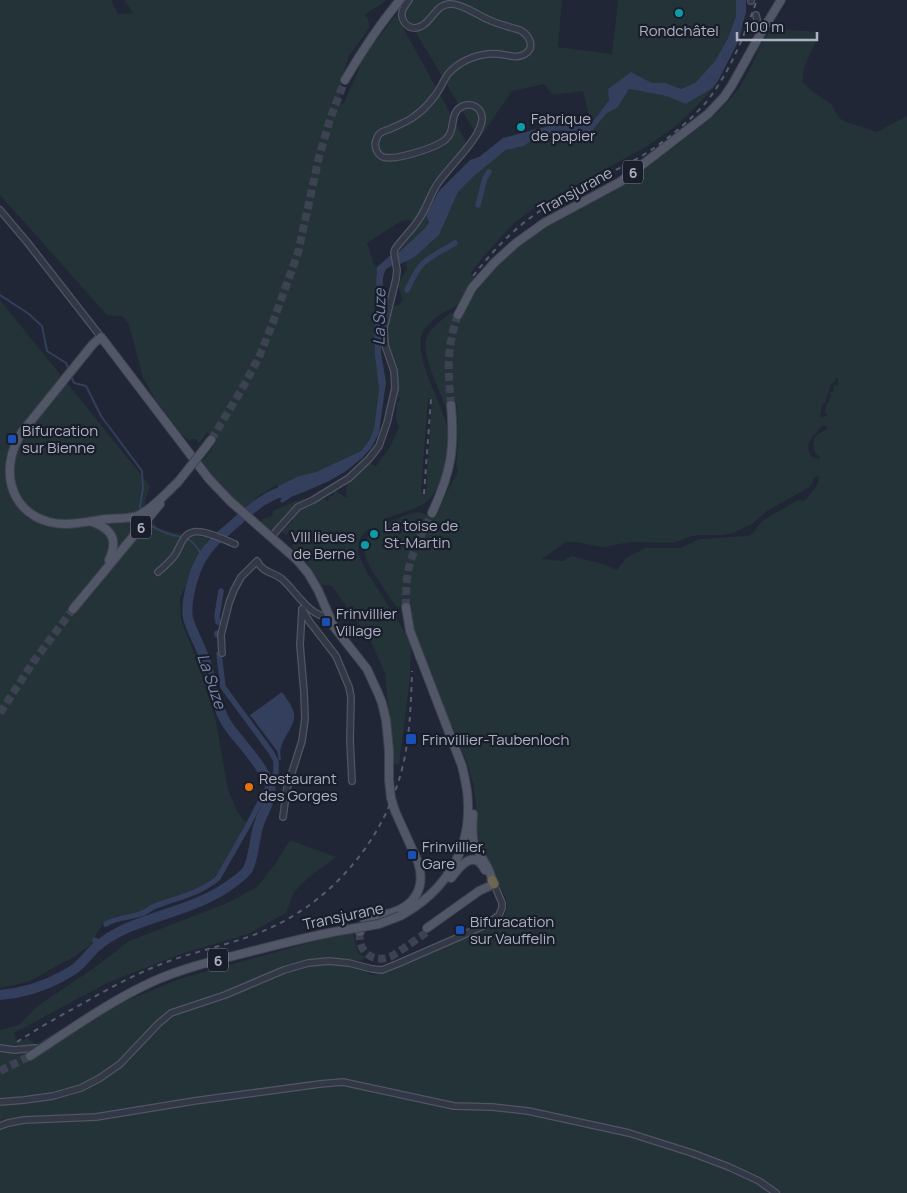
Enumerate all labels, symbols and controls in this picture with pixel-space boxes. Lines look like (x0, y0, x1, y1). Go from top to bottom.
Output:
marker: Rondchâtel (673, 7, 685, 19)
scale bar (737, 10, 817, 42)
text: 100 m (744, 16, 784, 37)
place label: Rondchâtel (639, 20, 719, 41)
place label: Fabrique de papier (531, 108, 596, 146)
marker: Fabrique de papier (515, 121, 527, 133)
road number: 6 (623, 160, 643, 183)
street label: Transjurane (534, 162, 616, 220)
water label: La Suze (368, 287, 391, 346)
place label: Bifurcation sur Bienne (22, 420, 98, 458)
marker: Bifurcation sur Bienne (6, 433, 18, 445)
place label: La toise de St-Martin (384, 515, 459, 553)
road number: 6 (131, 516, 151, 538)
place label: VIII lieues de Berne (291, 526, 355, 564)
marker: La toise de St-Martin (368, 528, 380, 540)
marker: VIII lieues de Berne (359, 539, 371, 551)
place label: Frinvillier Village (336, 603, 398, 641)
marker: Frinvillier Village (320, 616, 332, 628)
water label: La Suze (192, 651, 232, 713)
place label: Frinvillier-Taubenloch (422, 729, 569, 750)
marker: Frinvillier-Taubenloch (404, 732, 418, 746)
place label: Restaurant des Gorges (259, 768, 338, 806)
marker: Restaurant des Gorges (243, 781, 255, 793)
place label: Frinvillier, Gare (422, 836, 486, 874)
marker: Frinvillier, Gare (406, 849, 418, 861)
street label: Transjurane (301, 897, 386, 935)
place label: Bifuracation sur Vauffelin (470, 911, 555, 949)
marker: Bifuracation sur Vauffelin (454, 924, 466, 936)
road number: 6 (208, 948, 228, 972)

